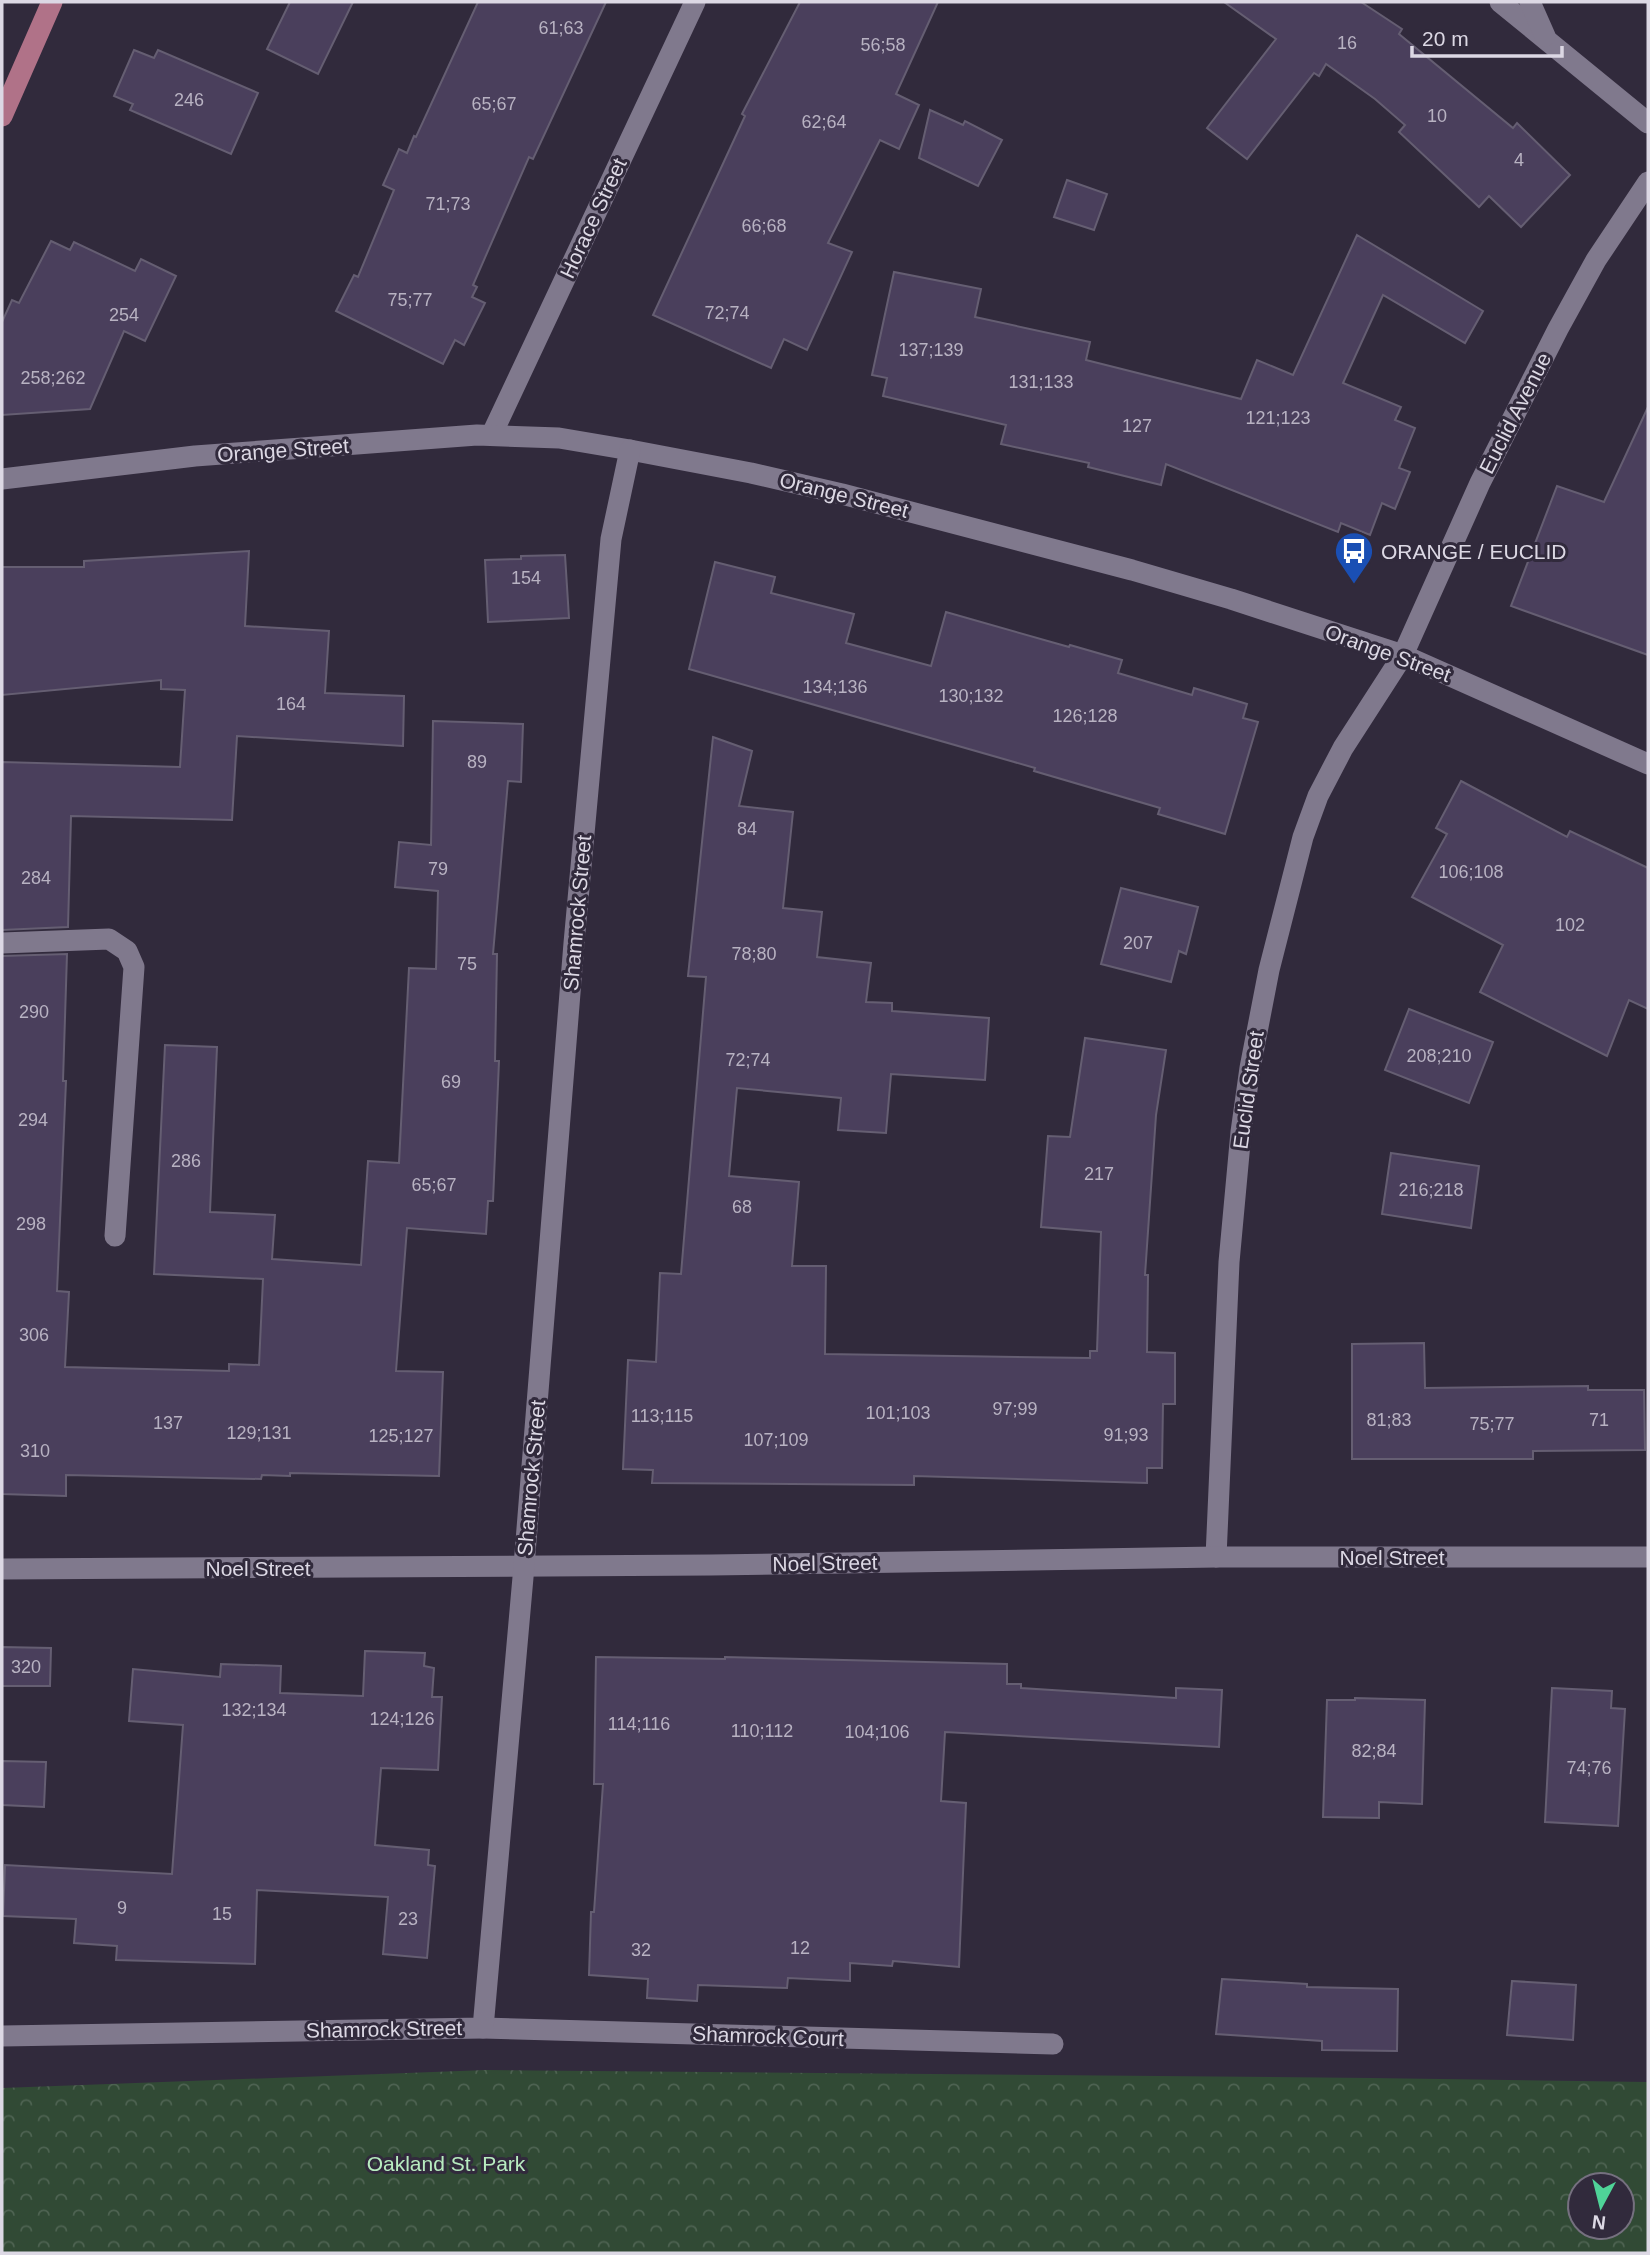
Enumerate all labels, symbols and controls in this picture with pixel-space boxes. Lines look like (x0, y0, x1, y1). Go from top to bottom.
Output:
scale bar (1412, 14, 1562, 58)
house number: 61;63 (538, 18, 584, 38)
text: 20 m (1422, 27, 1469, 50)
house number: 16 (1337, 33, 1357, 53)
house number: 56;58 (860, 35, 906, 55)
house number: 246 (174, 90, 204, 110)
house number: 65;67 (471, 94, 517, 114)
house number: 10 (1427, 106, 1447, 126)
house number: 62;64 (801, 112, 847, 132)
house number: 4 (1514, 150, 1524, 170)
street label: Horace Street (555, 154, 631, 282)
house number: 71;73 (425, 194, 471, 214)
house number: 66;68 (741, 216, 787, 236)
house number: 75;77 (387, 290, 433, 310)
house number: 72;74 (704, 303, 750, 323)
house number: 254 (109, 305, 139, 325)
house number: 137;139 (898, 340, 964, 360)
street label: Euclid Avenue (1475, 349, 1555, 477)
house number: 258;262 (20, 368, 86, 388)
house number: 131;133 (1008, 372, 1074, 392)
house number: 121;123 (1245, 408, 1311, 428)
house number: 127 (1122, 416, 1152, 436)
street label: Orange Street (216, 434, 350, 466)
street label: Orange Street (777, 468, 911, 522)
bus stop icon: ORANGE / EUCLID (1333, 530, 1375, 585)
place label: ORANGE / EUCLID (1381, 540, 1567, 563)
house number: 154 (511, 568, 541, 588)
street label: Orange Street (1322, 620, 1454, 686)
house number: 134;136 (802, 677, 868, 697)
house number: 130;132 (938, 686, 1004, 706)
house number: 164 (276, 694, 306, 714)
house number: 126;128 (1052, 706, 1118, 726)
house number: 89 (467, 752, 487, 772)
house number: 84 (737, 819, 757, 839)
street label: Shamrock Street (559, 834, 595, 992)
house number: 79 (428, 859, 448, 879)
house number: 106;108 (1438, 862, 1504, 882)
house number: 284 (21, 868, 51, 888)
house number: 102 (1555, 915, 1585, 935)
house number: 207 (1123, 933, 1153, 953)
house number: 78;80 (731, 944, 777, 964)
house number: 75 (457, 954, 477, 974)
house number: 290 (19, 1002, 49, 1022)
street label: Euclid Street (1228, 1029, 1268, 1151)
house number: 208;210 (1406, 1046, 1472, 1066)
house number: 72;74 (725, 1050, 771, 1070)
house number: 69 (441, 1072, 461, 1092)
house number: 294 (18, 1110, 48, 1130)
house number: 286 (171, 1151, 201, 1171)
house number: 217 (1084, 1164, 1114, 1184)
house number: 65;67 (411, 1175, 457, 1195)
house number: 216;218 (1398, 1180, 1464, 1200)
house number: 68 (732, 1197, 752, 1217)
house number: 298 (16, 1214, 46, 1234)
house number: 306 (19, 1325, 49, 1345)
street label: Shamrock Street (513, 1399, 549, 1557)
house number: 97;99 (992, 1399, 1038, 1419)
house number: 101;103 (865, 1403, 931, 1423)
house number: 113;115 (631, 1406, 693, 1426)
house number: 81;83 (1366, 1410, 1412, 1430)
house number: 71 (1589, 1410, 1609, 1430)
house number: 137 (153, 1413, 183, 1433)
house number: 75;77 (1469, 1414, 1515, 1434)
house number: 129;131 (226, 1423, 292, 1443)
house number: 91;93 (1103, 1425, 1149, 1445)
house number: 125;127 (368, 1426, 434, 1446)
house number: 107;109 (743, 1430, 809, 1450)
house number: 310 (20, 1441, 50, 1461)
street label: Noel Street (1339, 1546, 1445, 1569)
street label: Noel Street (772, 1551, 878, 1575)
street label: Noel Street (205, 1557, 311, 1580)
house number: 320 (11, 1657, 41, 1677)
house number: 132;134 (221, 1700, 287, 1720)
house number: 124;126 (369, 1709, 435, 1729)
house number: 114;116 (608, 1714, 670, 1734)
house number: 110;112 (731, 1721, 793, 1741)
house number: 104;106 (844, 1722, 910, 1742)
house number: 82;84 (1351, 1741, 1397, 1761)
house number: 74;76 (1566, 1758, 1612, 1778)
house number: 9 (117, 1898, 127, 1918)
house number: 15 (212, 1904, 232, 1924)
house number: 23 (398, 1909, 418, 1929)
house number: 12 (790, 1938, 810, 1958)
house number: 32 (631, 1940, 651, 1960)
street label: Shamrock Street (306, 2016, 463, 2042)
street label: Shamrock Court (692, 2022, 844, 2050)
park label: Oakland St. Park (367, 2152, 526, 2175)
north arrow (1566, 2171, 1636, 2241)
text: N (1591, 2211, 1607, 2234)

